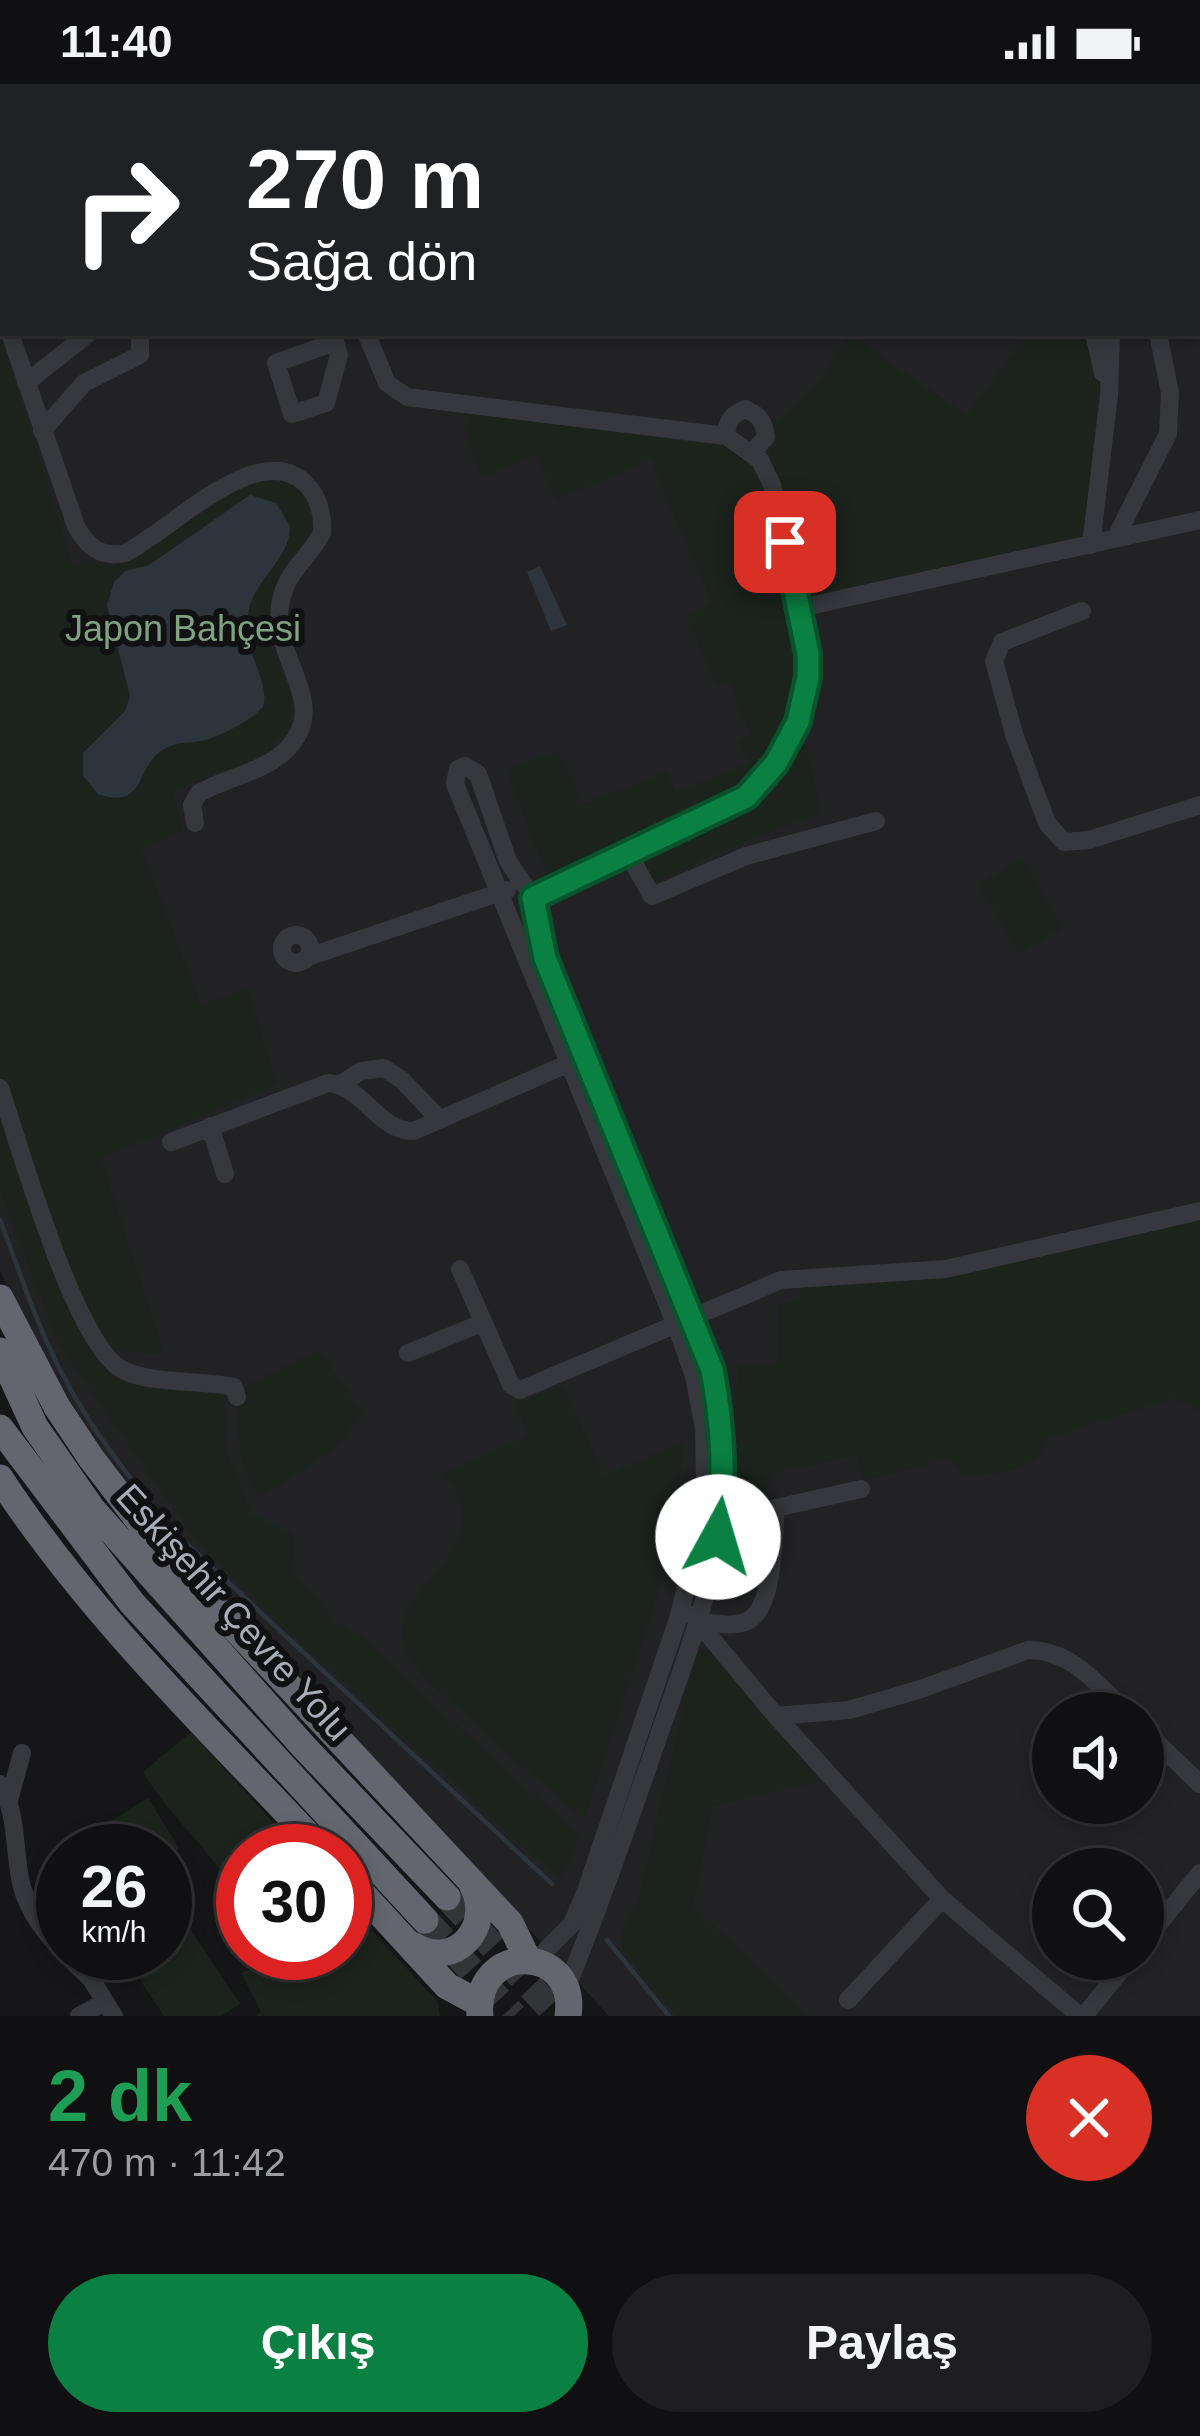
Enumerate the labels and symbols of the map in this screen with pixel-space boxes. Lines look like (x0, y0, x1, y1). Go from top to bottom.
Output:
pin (734, 491, 836, 593)
park label: Japon Bahçesi (65, 608, 301, 649)
position arrow (655, 1474, 781, 1600)
street label: Eskişehir Çevre Yolu (108, 1476, 360, 1748)
speed limit sign: 30 (216, 1824, 372, 1980)

